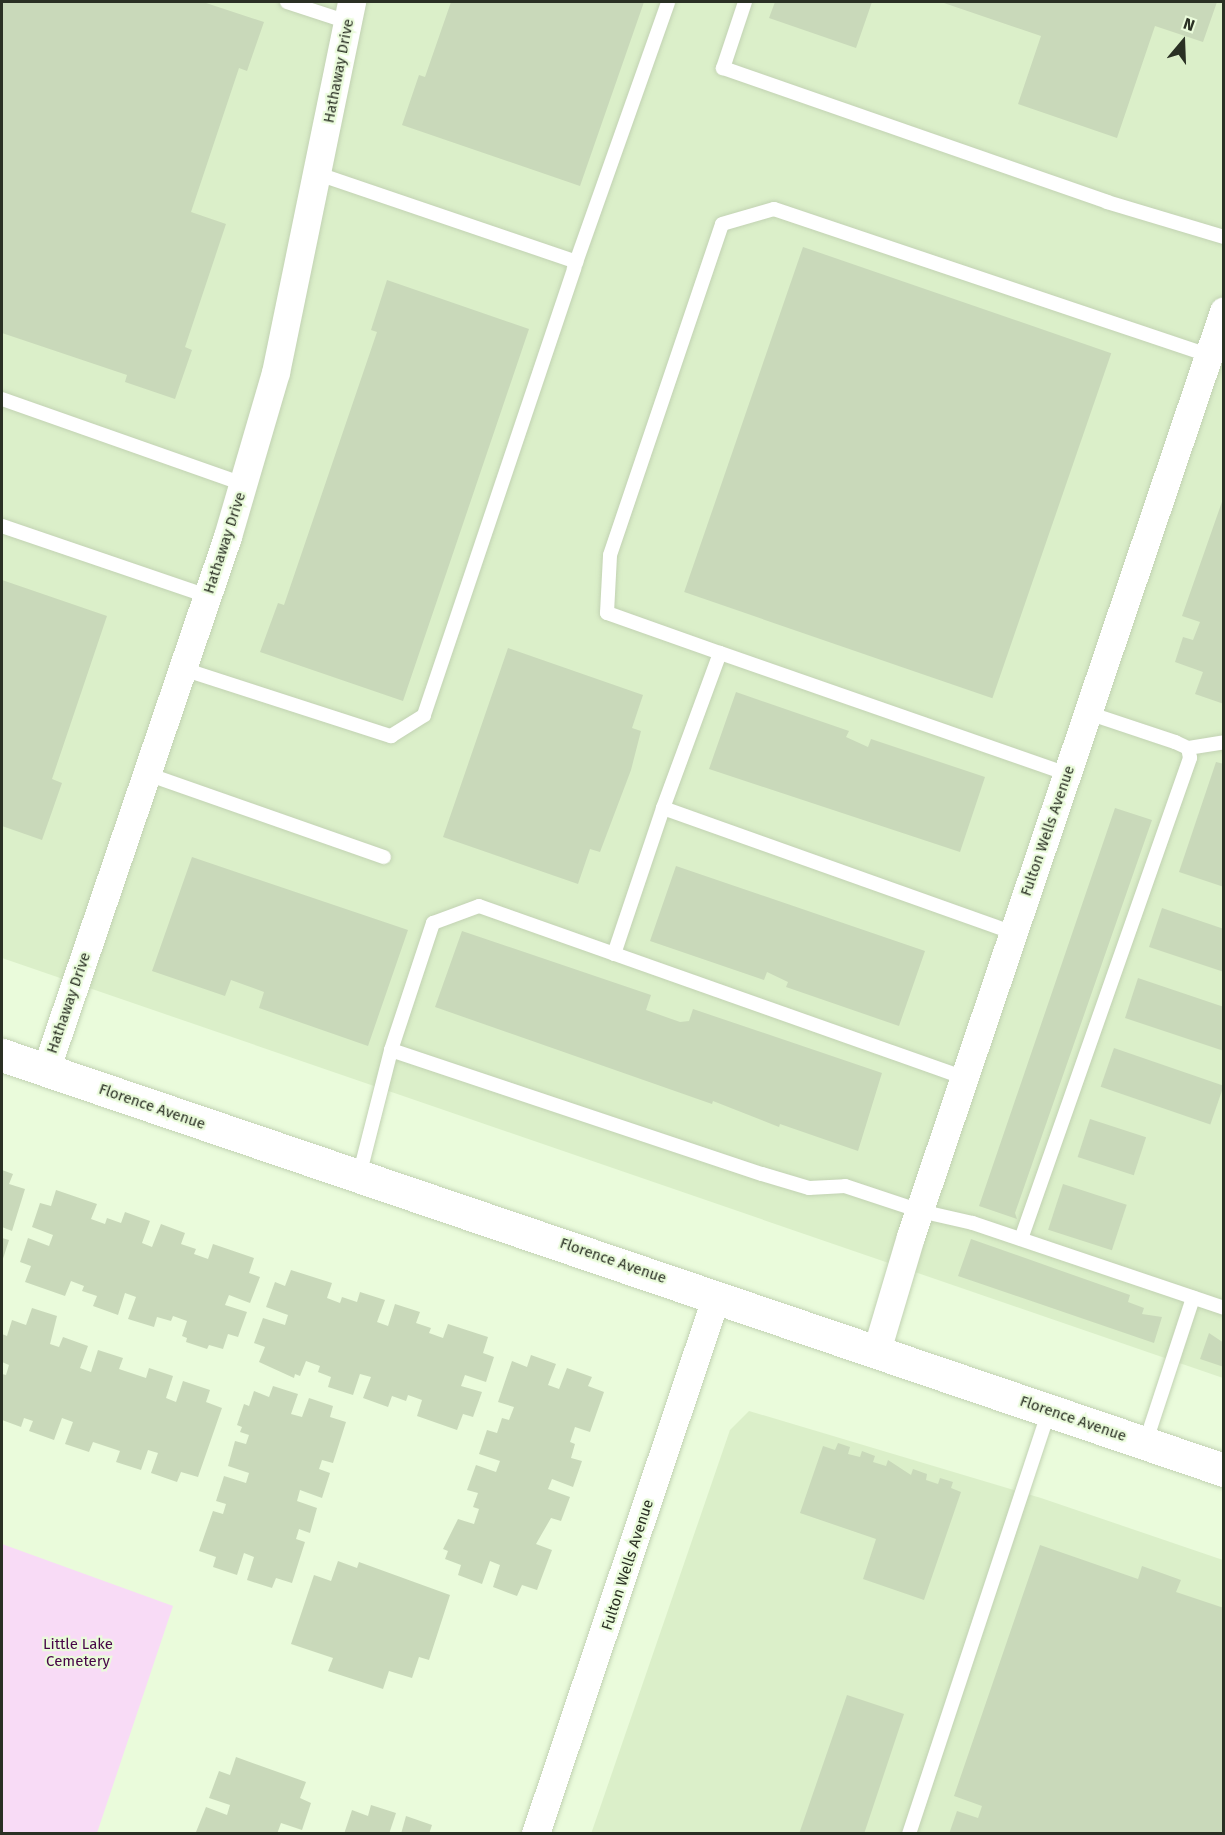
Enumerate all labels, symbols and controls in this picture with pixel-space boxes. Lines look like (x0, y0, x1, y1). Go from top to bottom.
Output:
north arrow (1153, 12, 1213, 72)
text: N (1181, 14, 1197, 35)
street label: Hathaway Drive (320, 17, 358, 125)
street label: Hathaway Drive (200, 490, 250, 596)
street label: Fulton Wells Avenue (1017, 763, 1079, 899)
street label: Hathaway Drive (43, 950, 95, 1056)
street label: Florence Avenue (96, 1080, 208, 1134)
street label: Florence Avenue (557, 1234, 669, 1288)
street label: Florence Avenue (1017, 1392, 1129, 1446)
street label: Fulton Wells Avenue (598, 1497, 658, 1633)
park label: Little Lake Cemetery (43, 1635, 113, 1670)

